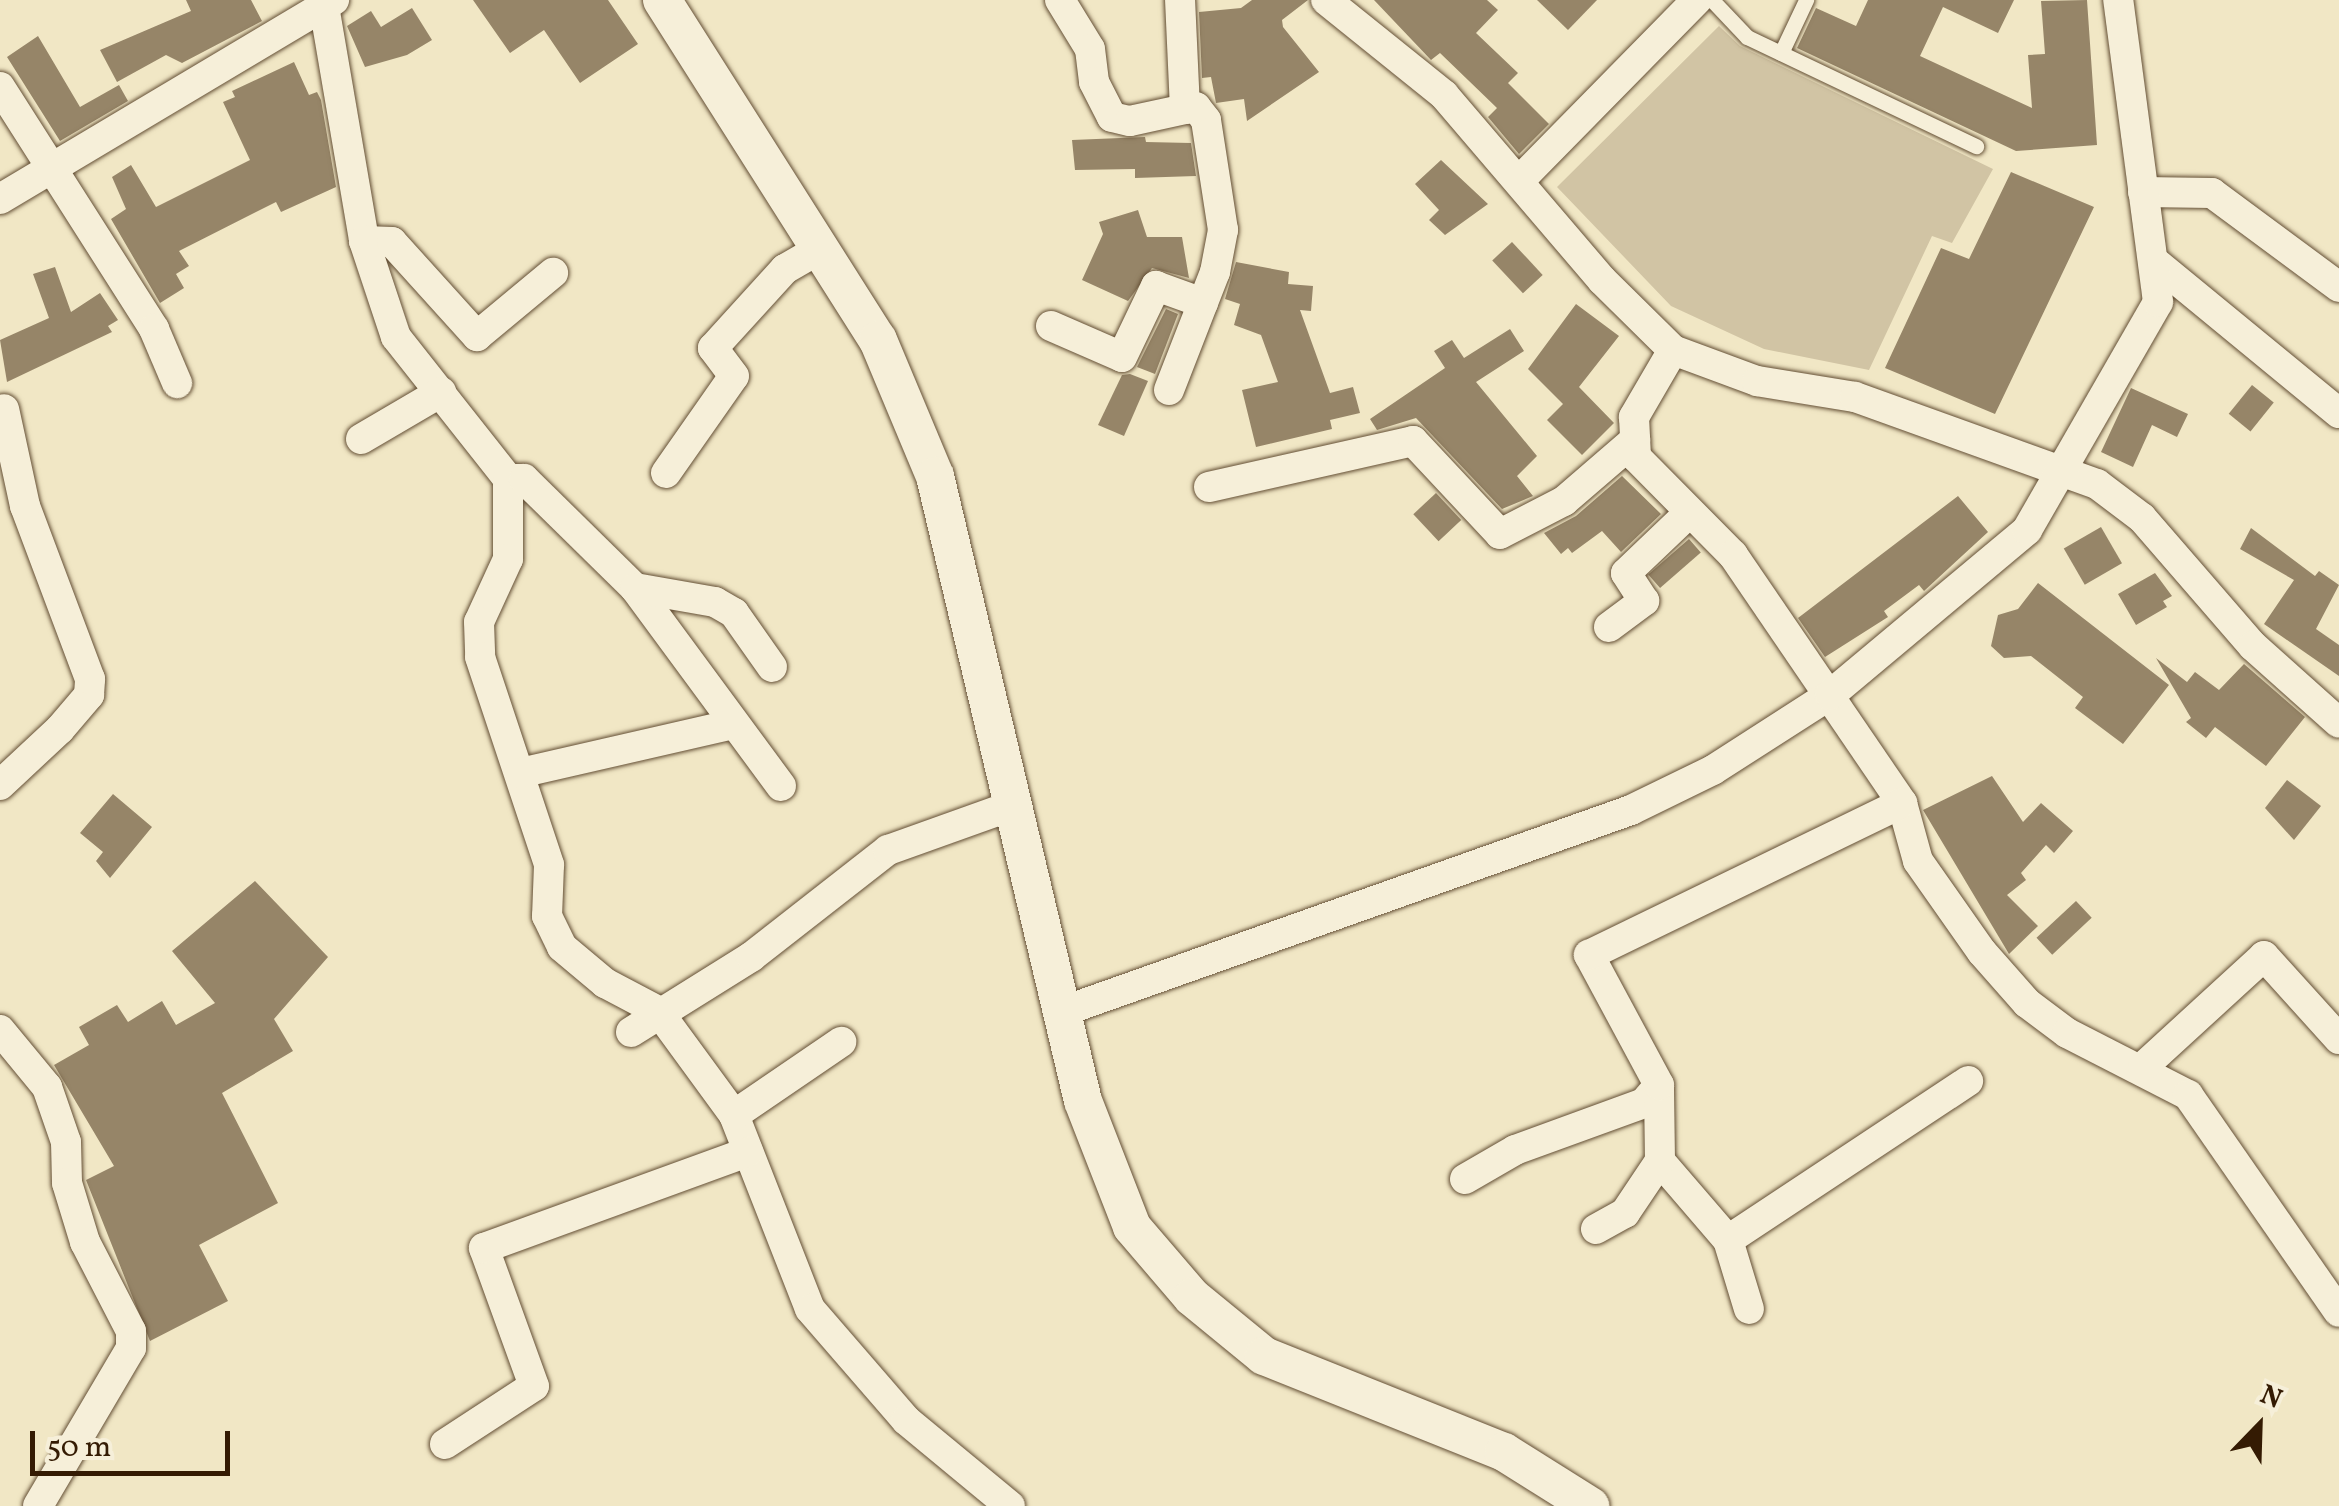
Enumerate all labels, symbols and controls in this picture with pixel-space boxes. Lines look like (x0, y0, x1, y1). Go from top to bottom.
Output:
north arrow (2209, 1376, 2309, 1476)
text: N (2254, 1376, 2288, 1420)
scale bar (35, 1411, 235, 1473)
text: 50 m (47, 1427, 111, 1469)

